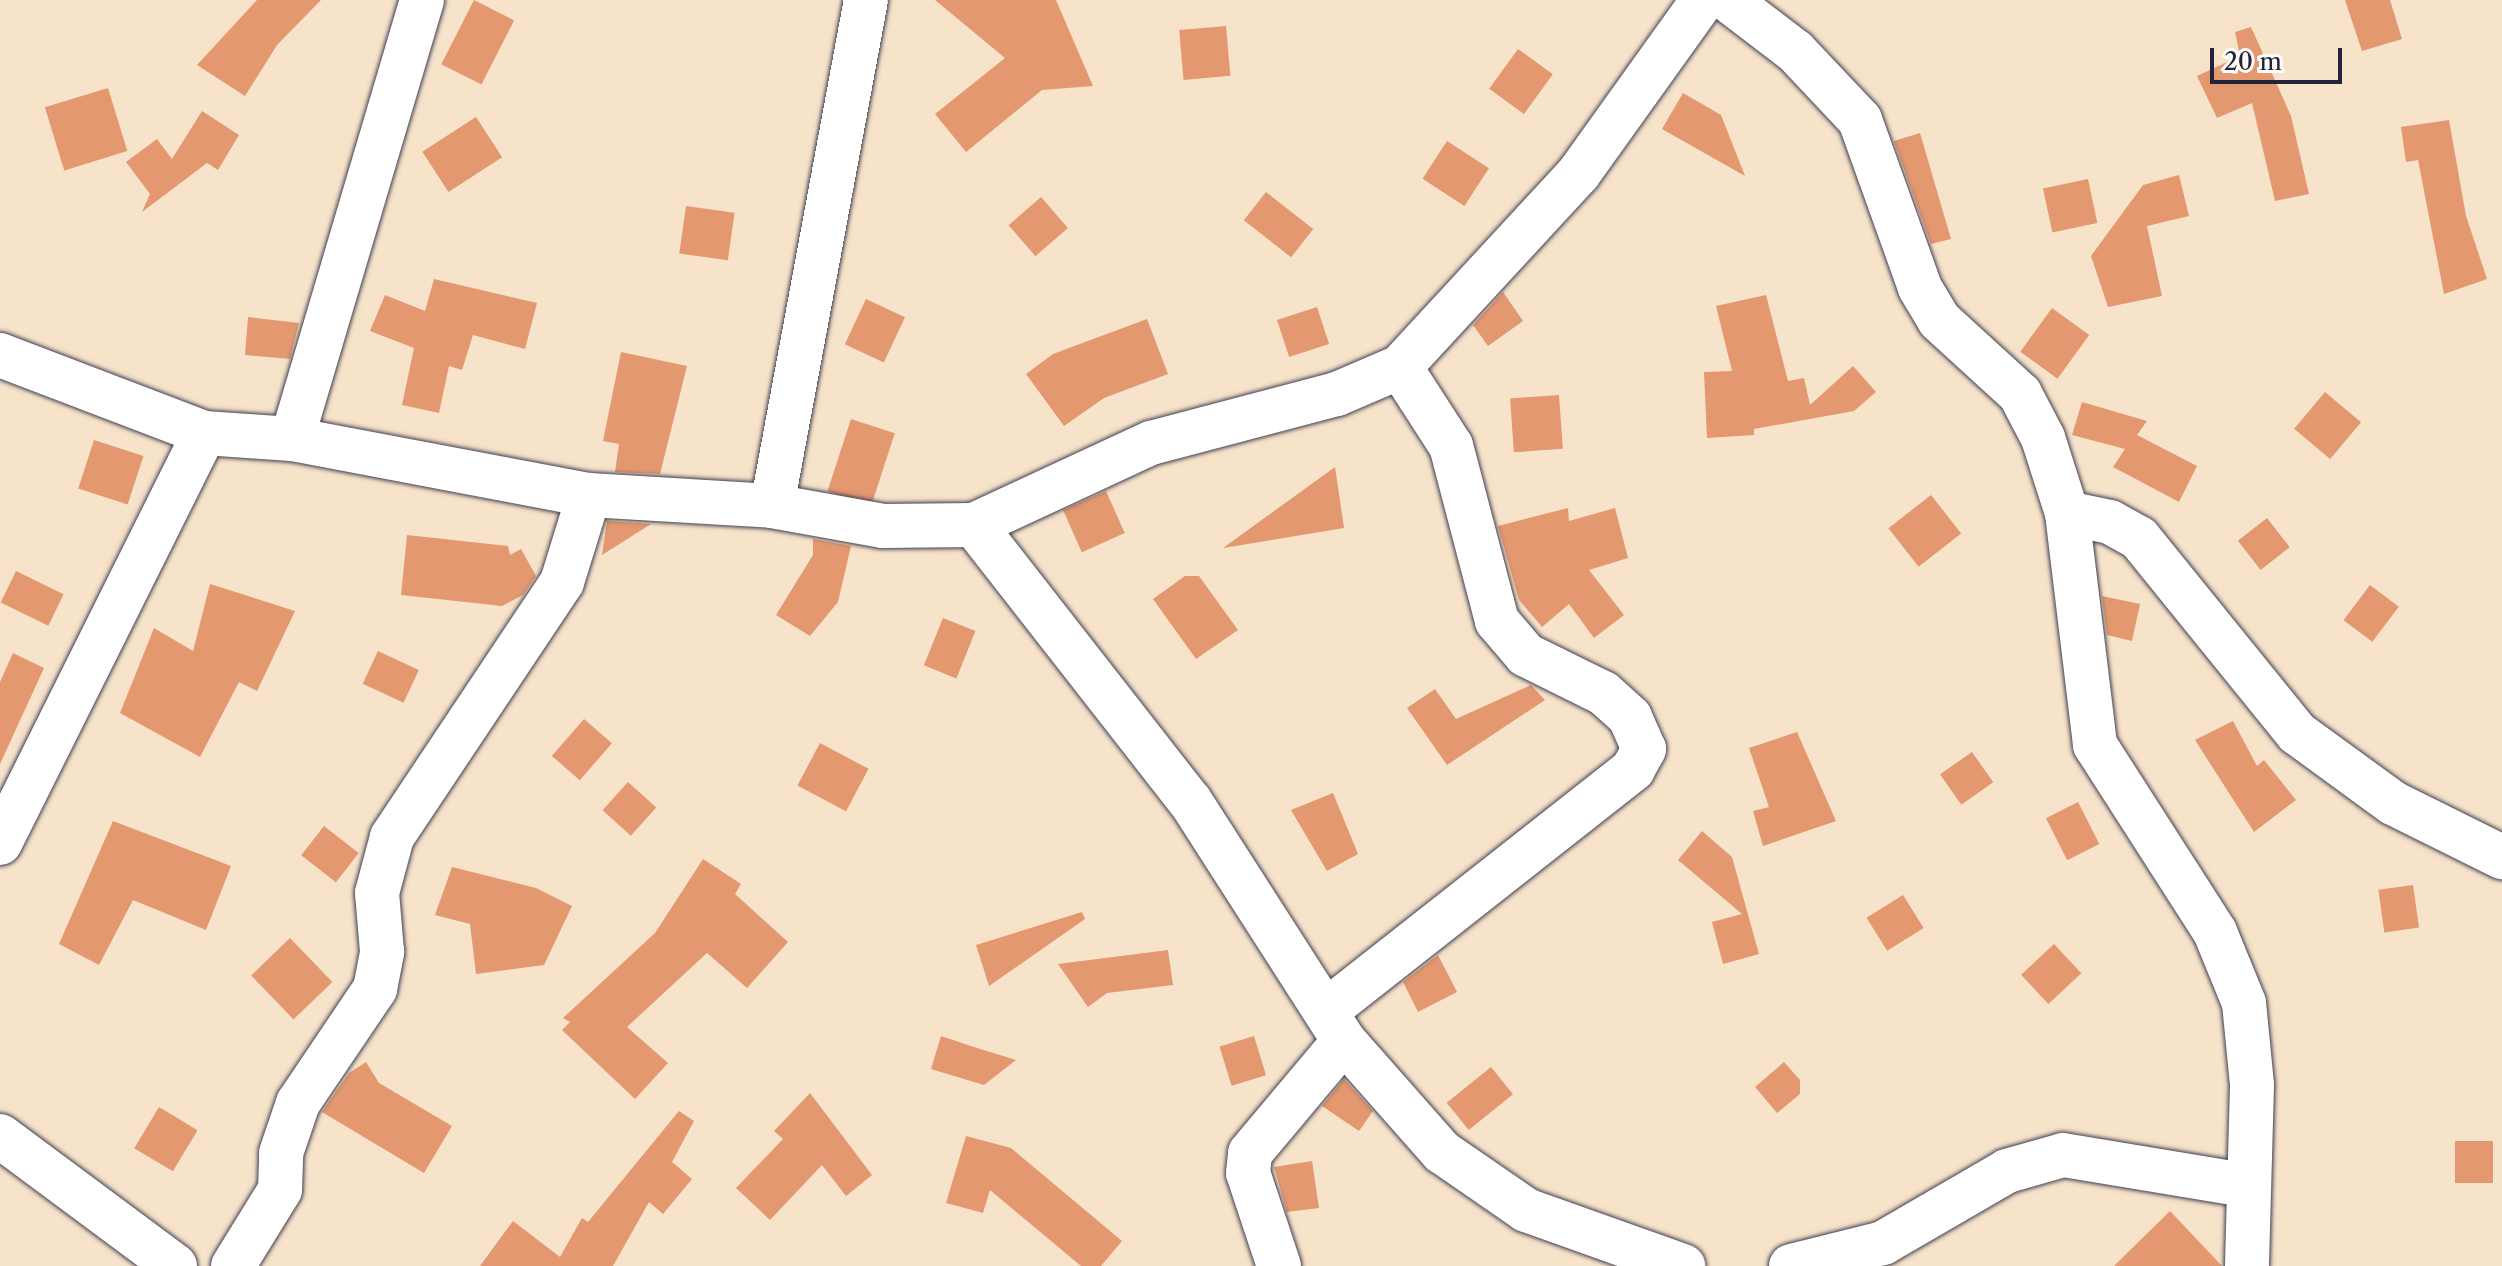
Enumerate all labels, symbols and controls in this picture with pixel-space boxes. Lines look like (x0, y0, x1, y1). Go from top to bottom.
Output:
scale bar (2214, 32, 2346, 82)
text: 20 m (2224, 47, 2282, 76)

